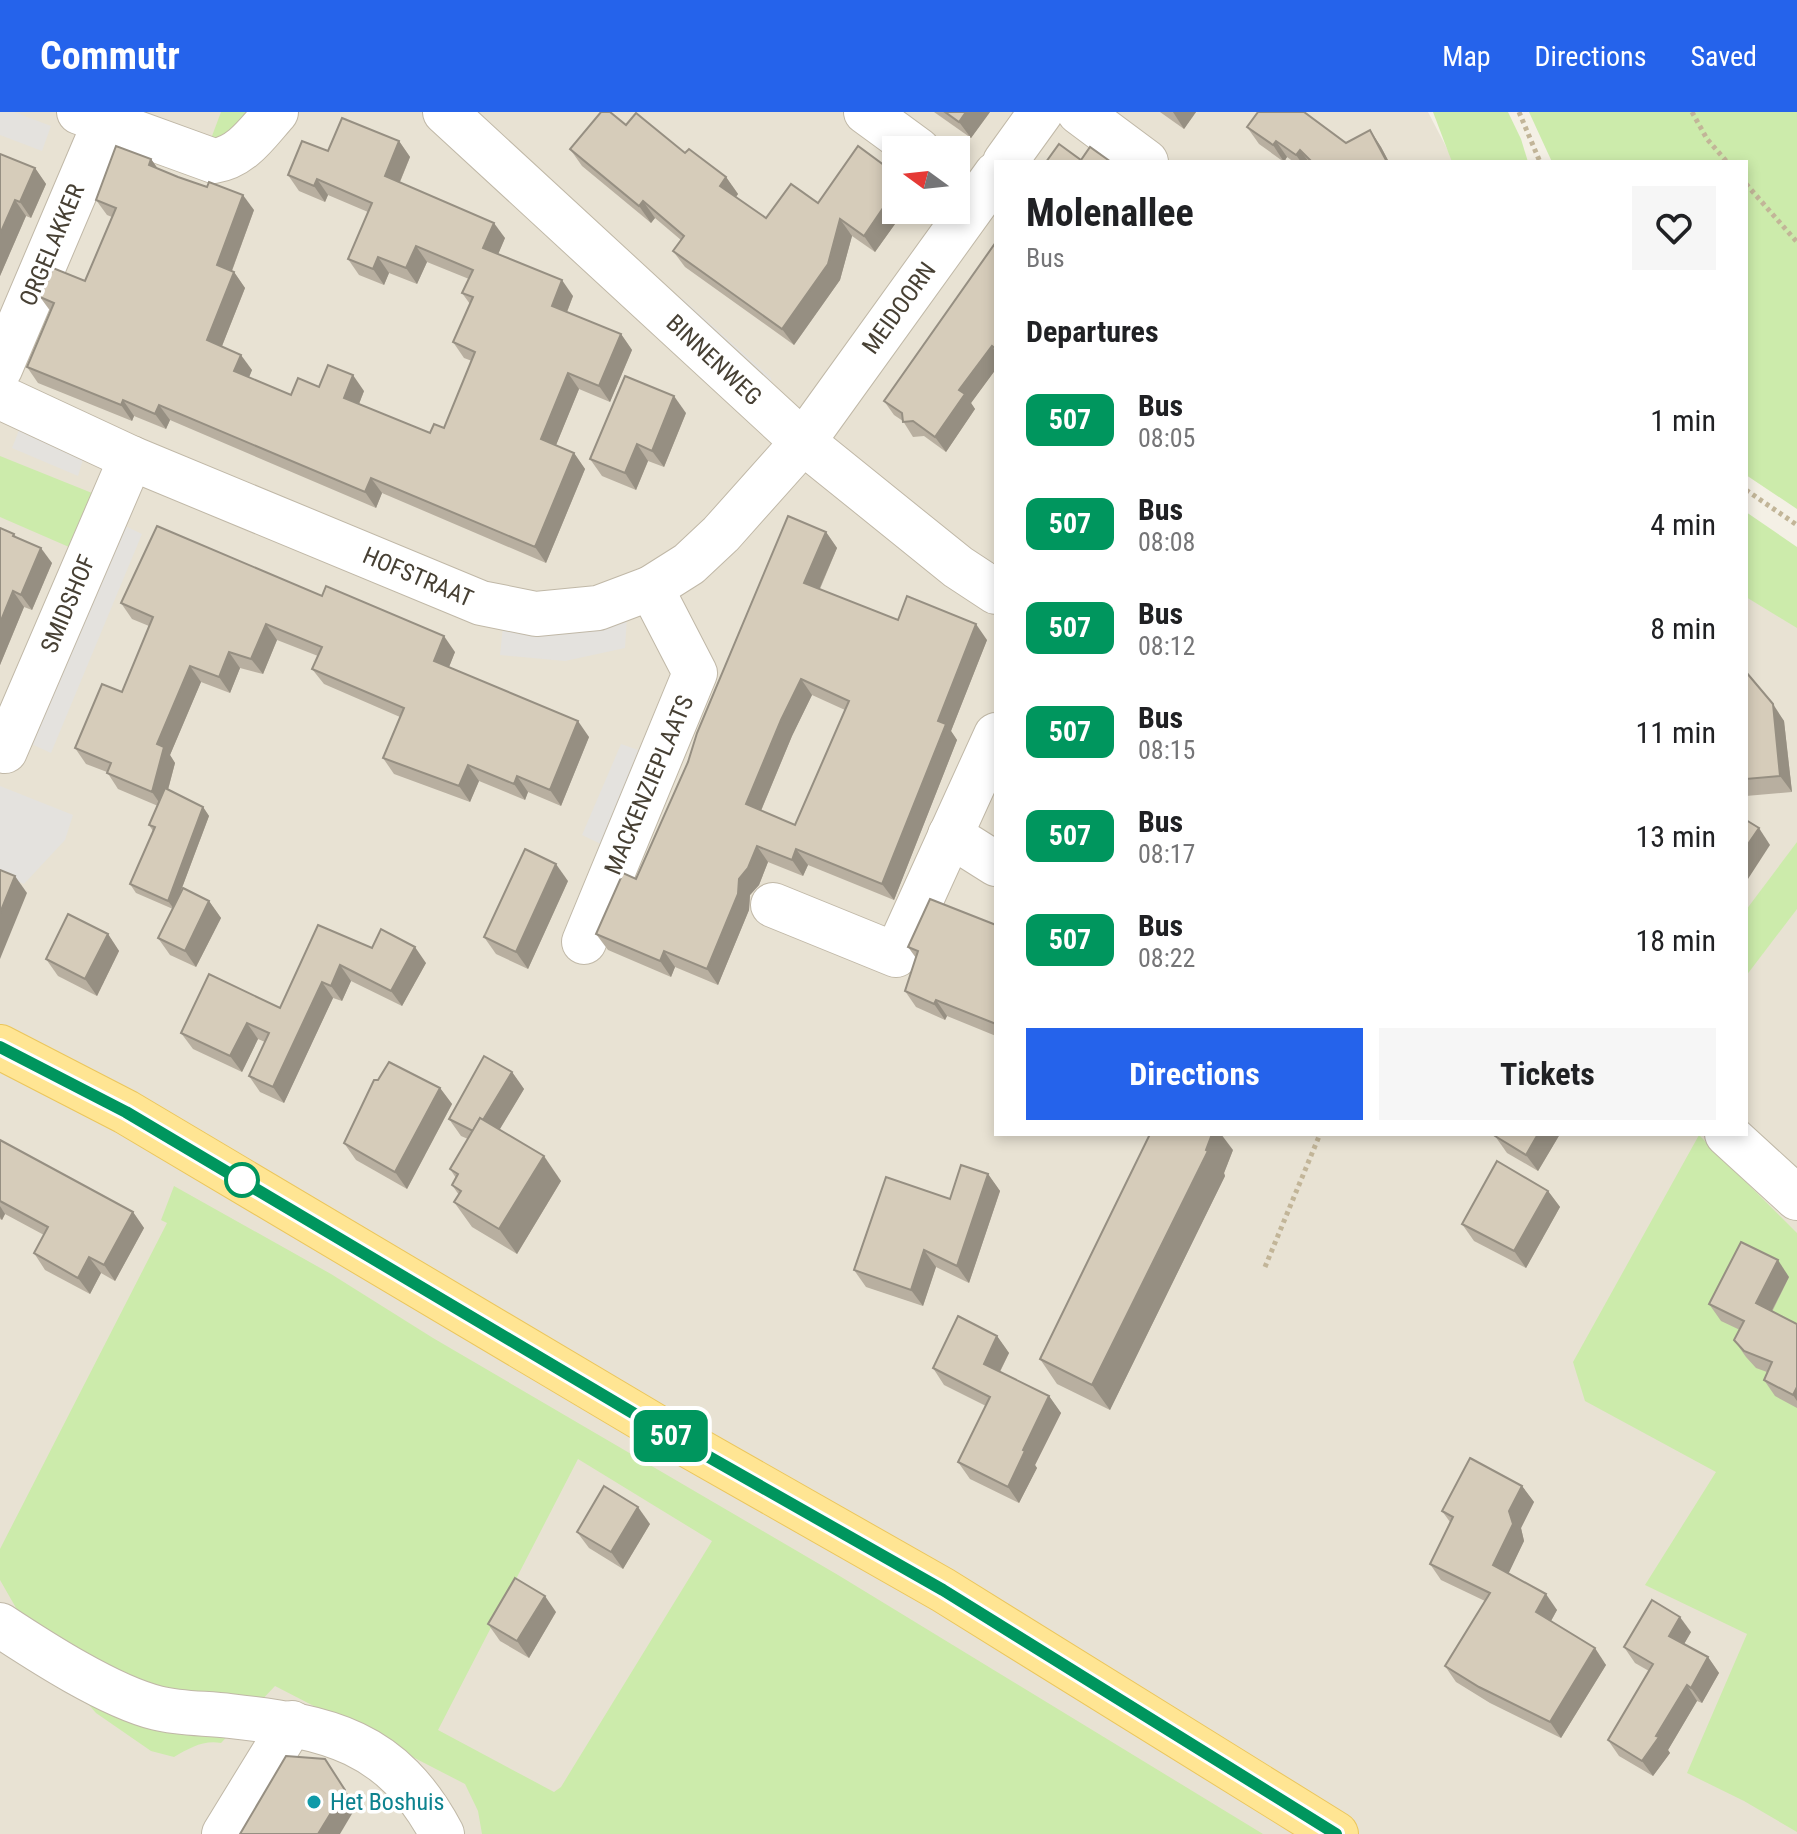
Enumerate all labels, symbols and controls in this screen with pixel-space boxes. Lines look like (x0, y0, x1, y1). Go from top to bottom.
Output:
text: Commutr (40, 34, 180, 78)
text: Map (1442, 40, 1491, 73)
text: Directions (1535, 40, 1646, 73)
text: Saved (1690, 40, 1757, 73)
north arrow (882, 136, 970, 224)
map controls (882, 136, 970, 224)
street label: ORGELAKKER (14, 180, 90, 310)
button: heart (1632, 186, 1716, 270)
text: Molenallee (1026, 191, 1194, 235)
text: Bus (1026, 243, 1065, 273)
street label: MEIDOORN (856, 257, 942, 359)
street label: BINNENWEG (661, 309, 767, 411)
text: Departures (1026, 314, 1159, 349)
text: Bus (1138, 388, 1183, 423)
text: 507 (1049, 403, 1091, 436)
text: 1 min (1650, 403, 1716, 438)
text: 08:05 (1138, 423, 1195, 453)
text: Bus (1138, 492, 1183, 527)
text: 507 (1049, 507, 1091, 540)
text: 4 min (1650, 507, 1716, 542)
text: 08:08 (1138, 527, 1195, 557)
street label: HOFSTRAAT (359, 541, 477, 613)
street label: SMIDSHOF (35, 551, 101, 657)
text: Bus (1138, 596, 1183, 631)
text: 507 (1049, 611, 1091, 644)
text: 8 min (1650, 611, 1716, 646)
text: 08:12 (1138, 631, 1195, 661)
street label: MACKENZIEPLAATS (599, 691, 699, 879)
text: Bus (1138, 700, 1183, 735)
text: 507 (1049, 715, 1091, 748)
text: 11 min (1635, 715, 1716, 750)
text: 08:15 (1138, 735, 1195, 765)
text: Bus (1138, 804, 1183, 839)
text: 507 (1049, 819, 1091, 852)
text: 13 min (1635, 819, 1716, 854)
text: 08:17 (1138, 839, 1195, 869)
text: Bus (1138, 908, 1183, 943)
text: 507 (1049, 923, 1091, 956)
text: 18 min (1635, 923, 1716, 958)
text: 08:22 (1138, 943, 1195, 973)
button: Directions (1026, 1028, 1363, 1120)
button: Tickets (1379, 1028, 1716, 1120)
unlabelled marker (225, 1163, 259, 1197)
line badge: 507 (625, 1410, 717, 1462)
text: 507 (650, 1419, 692, 1452)
place label: Het Boshuis (330, 1788, 444, 1816)
marker: Het Boshuis (305, 1793, 323, 1811)

